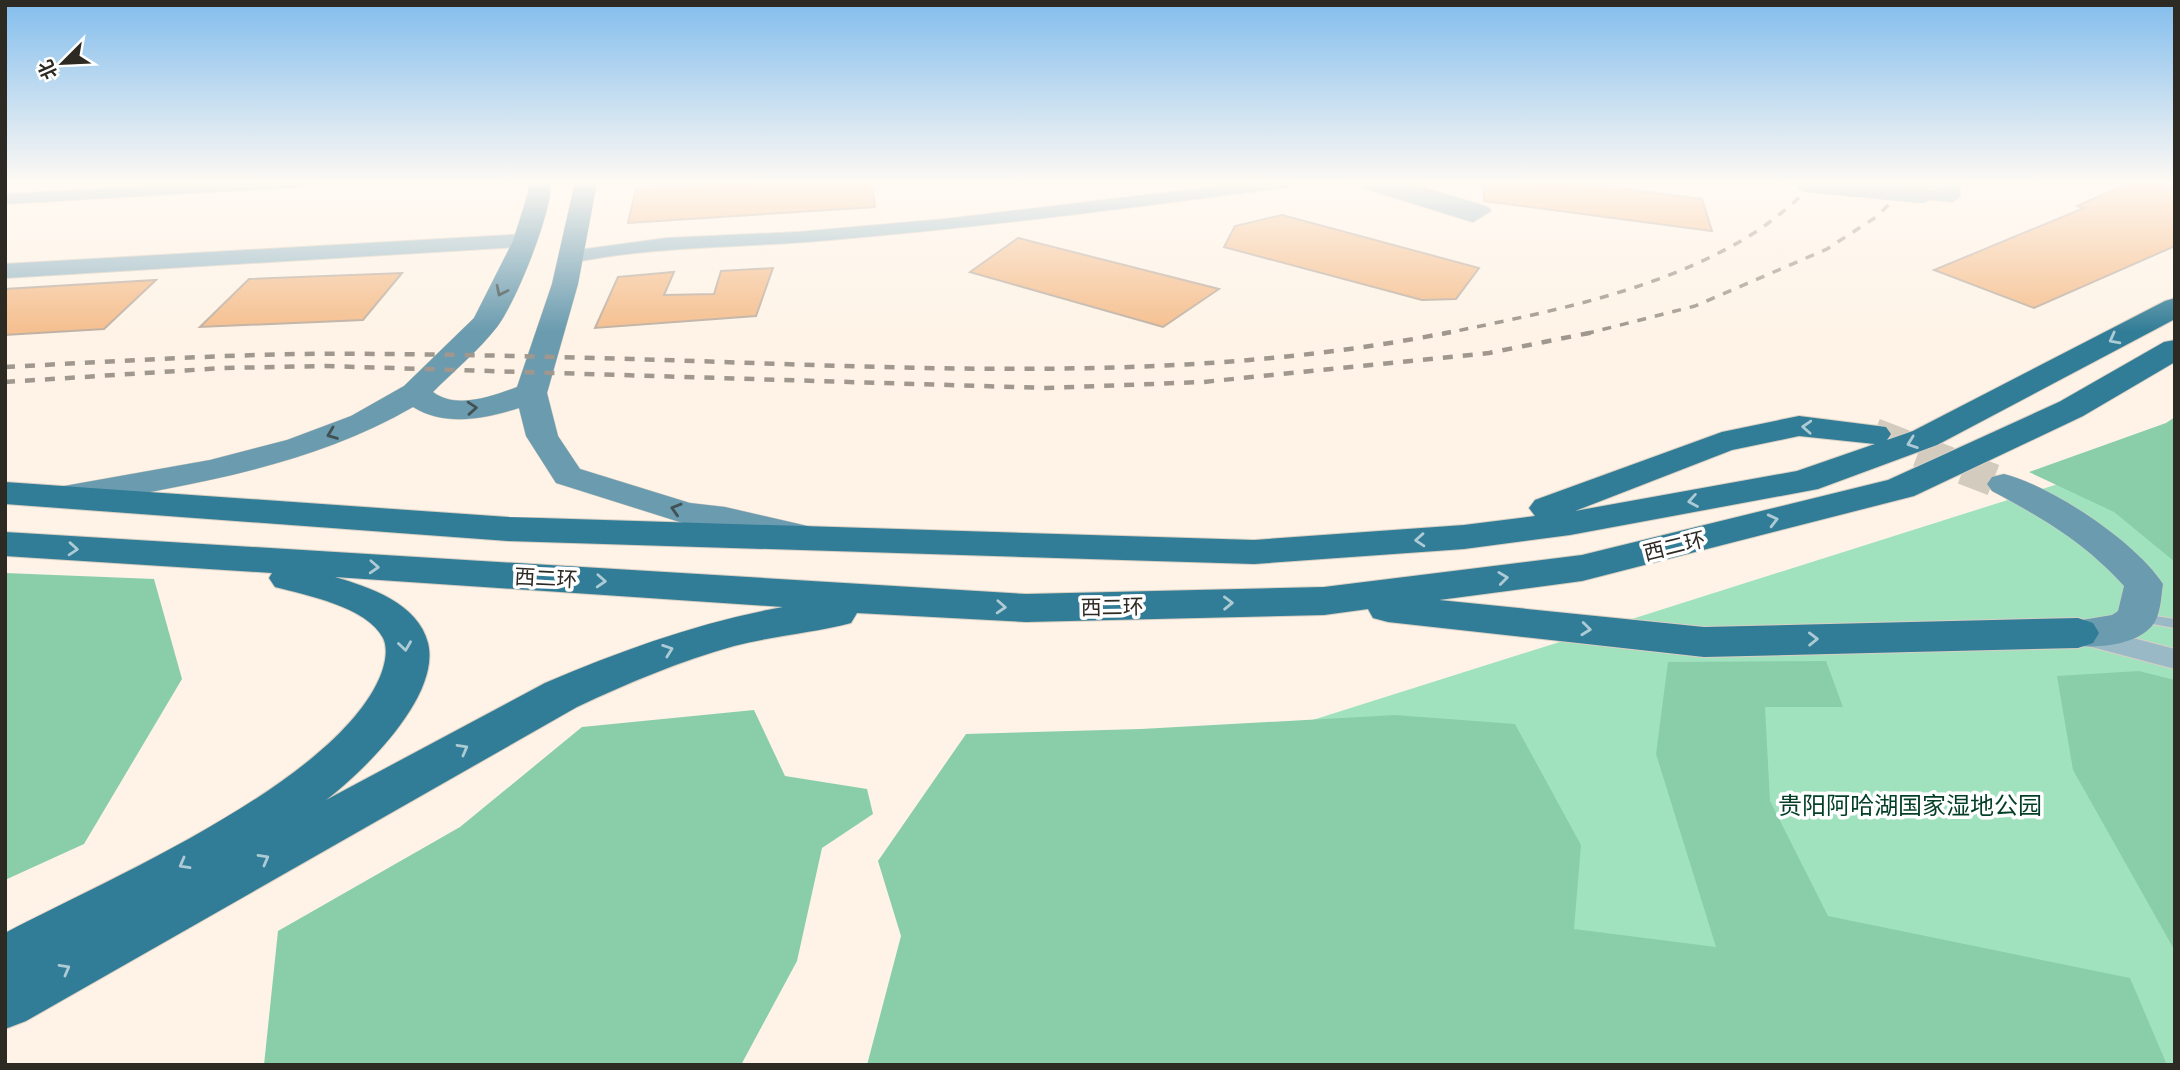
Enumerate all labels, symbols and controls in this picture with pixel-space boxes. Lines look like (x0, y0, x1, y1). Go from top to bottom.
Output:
north arrow (28, 28, 98, 98)
text: 北 (33, 57, 61, 83)
one-way arrow (495, 284, 509, 296)
one-way arrow (2109, 330, 2121, 344)
one-way arrow (466, 401, 477, 416)
one-way arrow (1801, 420, 1812, 435)
one-way arrow (327, 426, 339, 440)
one-way arrow (1907, 434, 1919, 448)
one-way arrow (1687, 493, 1699, 508)
one-way arrow (670, 503, 682, 518)
one-way arrow (1767, 514, 1779, 528)
street label: 西二环 (1640, 525, 1708, 565)
one-way arrow (1414, 532, 1425, 547)
one-way arrow (68, 541, 79, 556)
one-way arrow (369, 559, 380, 574)
street label: 西二环 (514, 563, 578, 591)
one-way arrow (1497, 571, 1509, 586)
one-way arrow (596, 573, 607, 588)
street label: 西二环 (1080, 593, 1144, 619)
one-way arrow (1223, 595, 1234, 611)
one-way arrow (995, 599, 1006, 614)
one-way arrow (1581, 621, 1592, 636)
one-way arrow (1808, 632, 1819, 647)
one-way arrow (397, 641, 412, 652)
one-way arrow (661, 644, 673, 658)
one-way arrow (456, 744, 469, 757)
park label: 贵阳阿哈湖国家湿地公园 (1778, 790, 2042, 819)
one-way arrow (257, 853, 269, 867)
one-way arrow (179, 856, 191, 870)
one-way arrow (58, 964, 70, 977)

